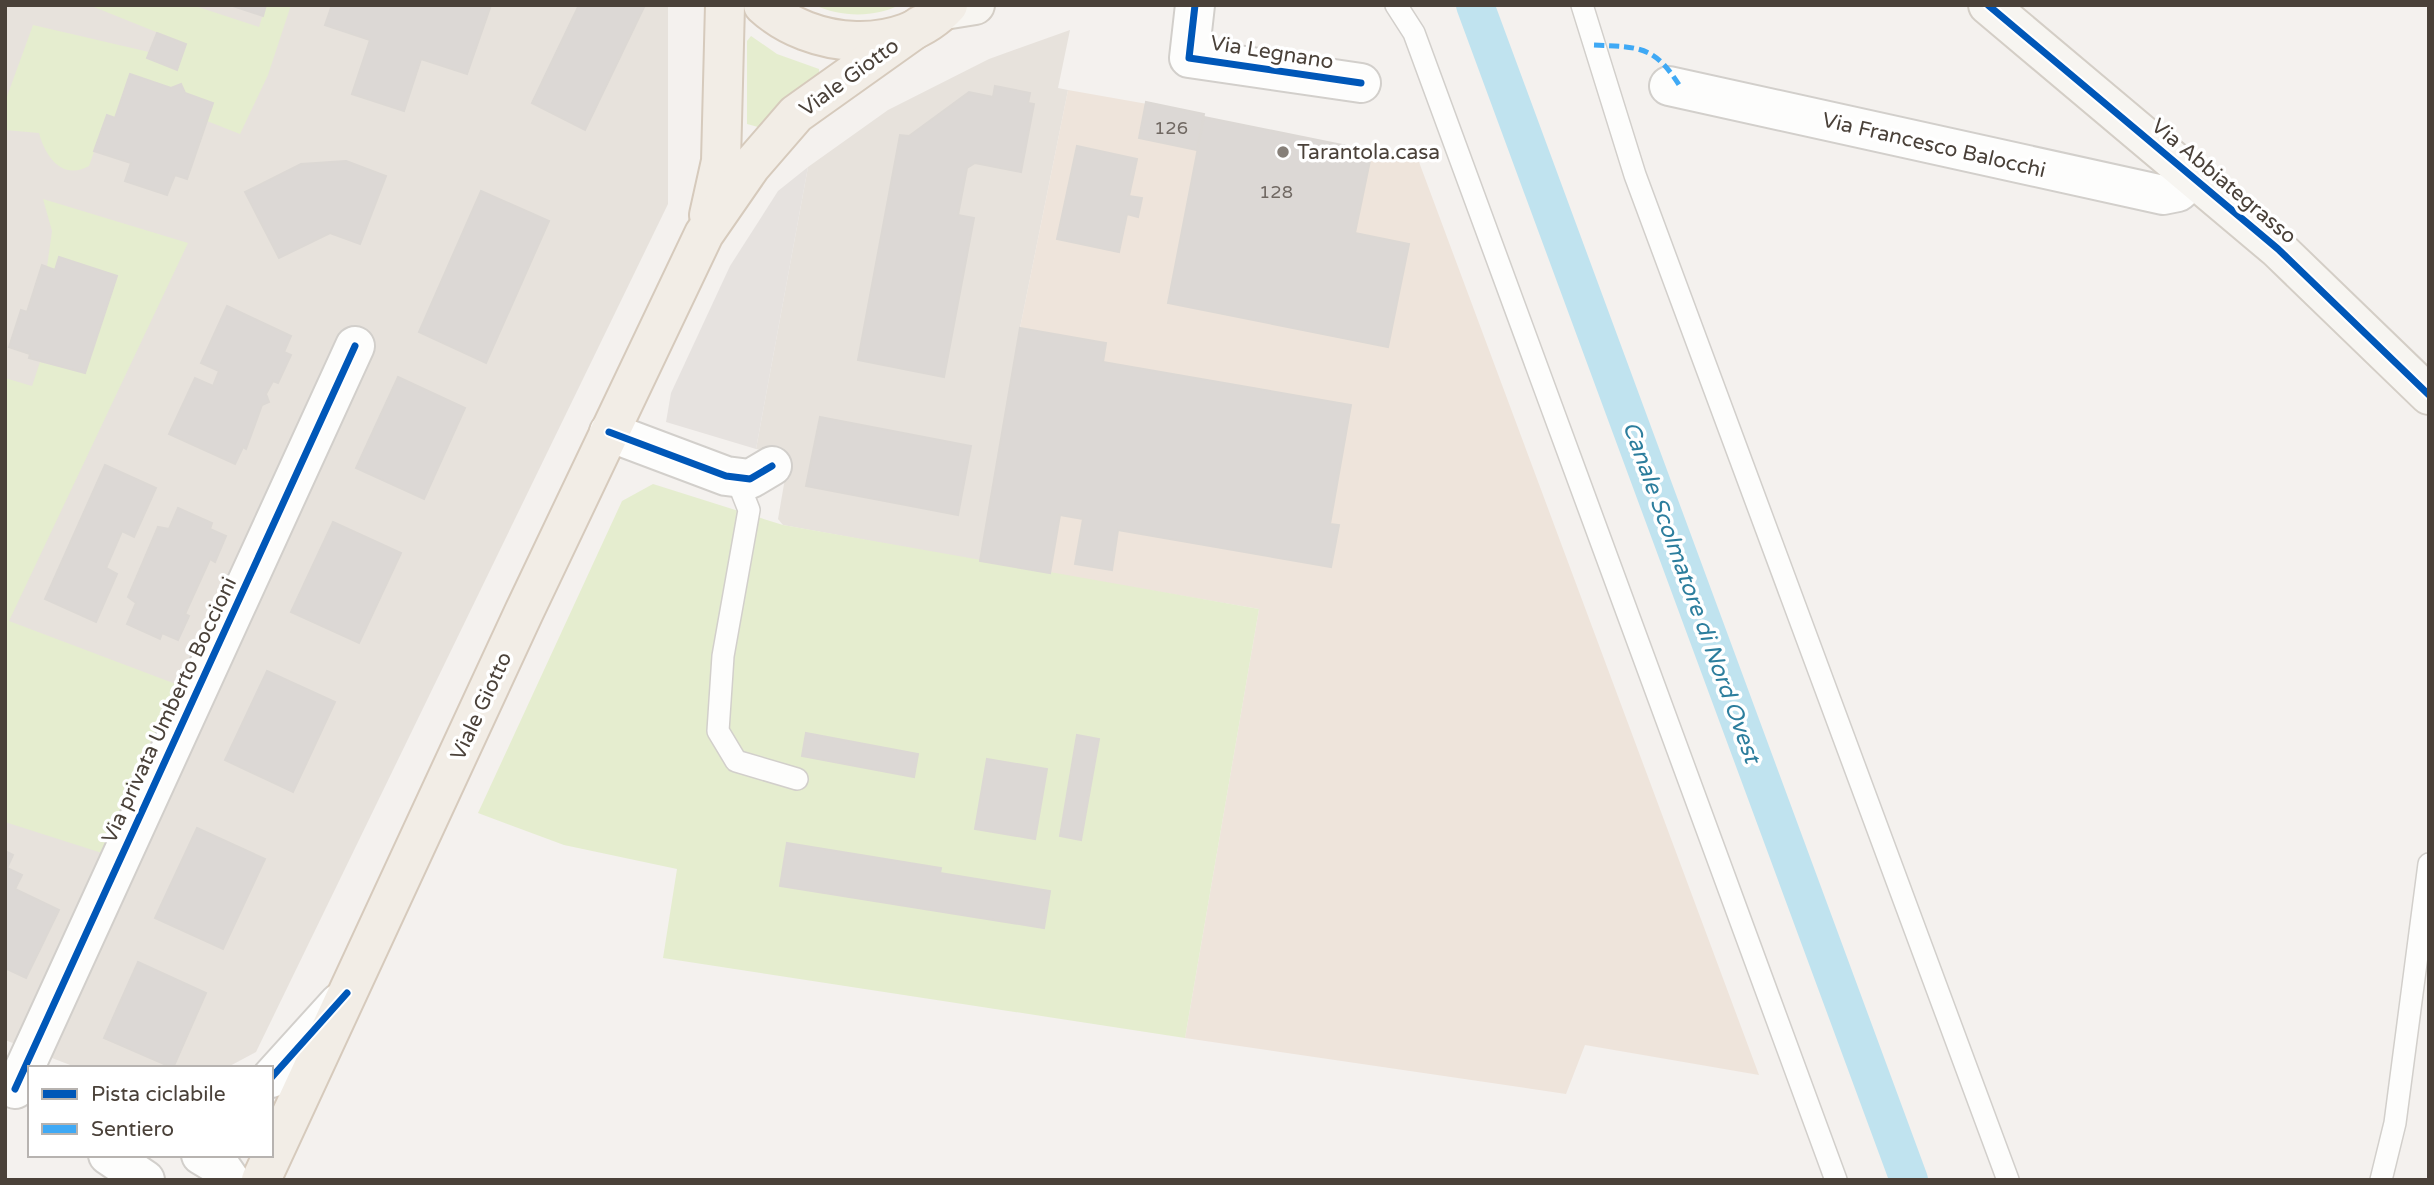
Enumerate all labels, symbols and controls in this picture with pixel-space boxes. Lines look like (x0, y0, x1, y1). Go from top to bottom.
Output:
street label: Via Legnano (1209, 30, 1335, 75)
street label: Viale Giotto (795, 33, 904, 122)
street label: Via Francesco Balocchi (1820, 108, 2048, 183)
street label: Via Abbiategrasso (2146, 113, 2301, 249)
house number: 126 (1154, 117, 1188, 139)
place label: Tarantola.casa (1297, 140, 1440, 165)
marker: Tarantola.casa (1275, 144, 1291, 160)
house number: 128 (1259, 181, 1293, 203)
water label: Canale Scolmatore di Nord Ovest (1616, 418, 1767, 769)
street label: Via privata Umberto Boccioni (97, 573, 242, 847)
street label: Viale Giotto (446, 648, 517, 764)
legend (28, 1066, 273, 1157)
text: Pista ciclabile (91, 1082, 226, 1107)
text: Sentiero (91, 1117, 174, 1142)

